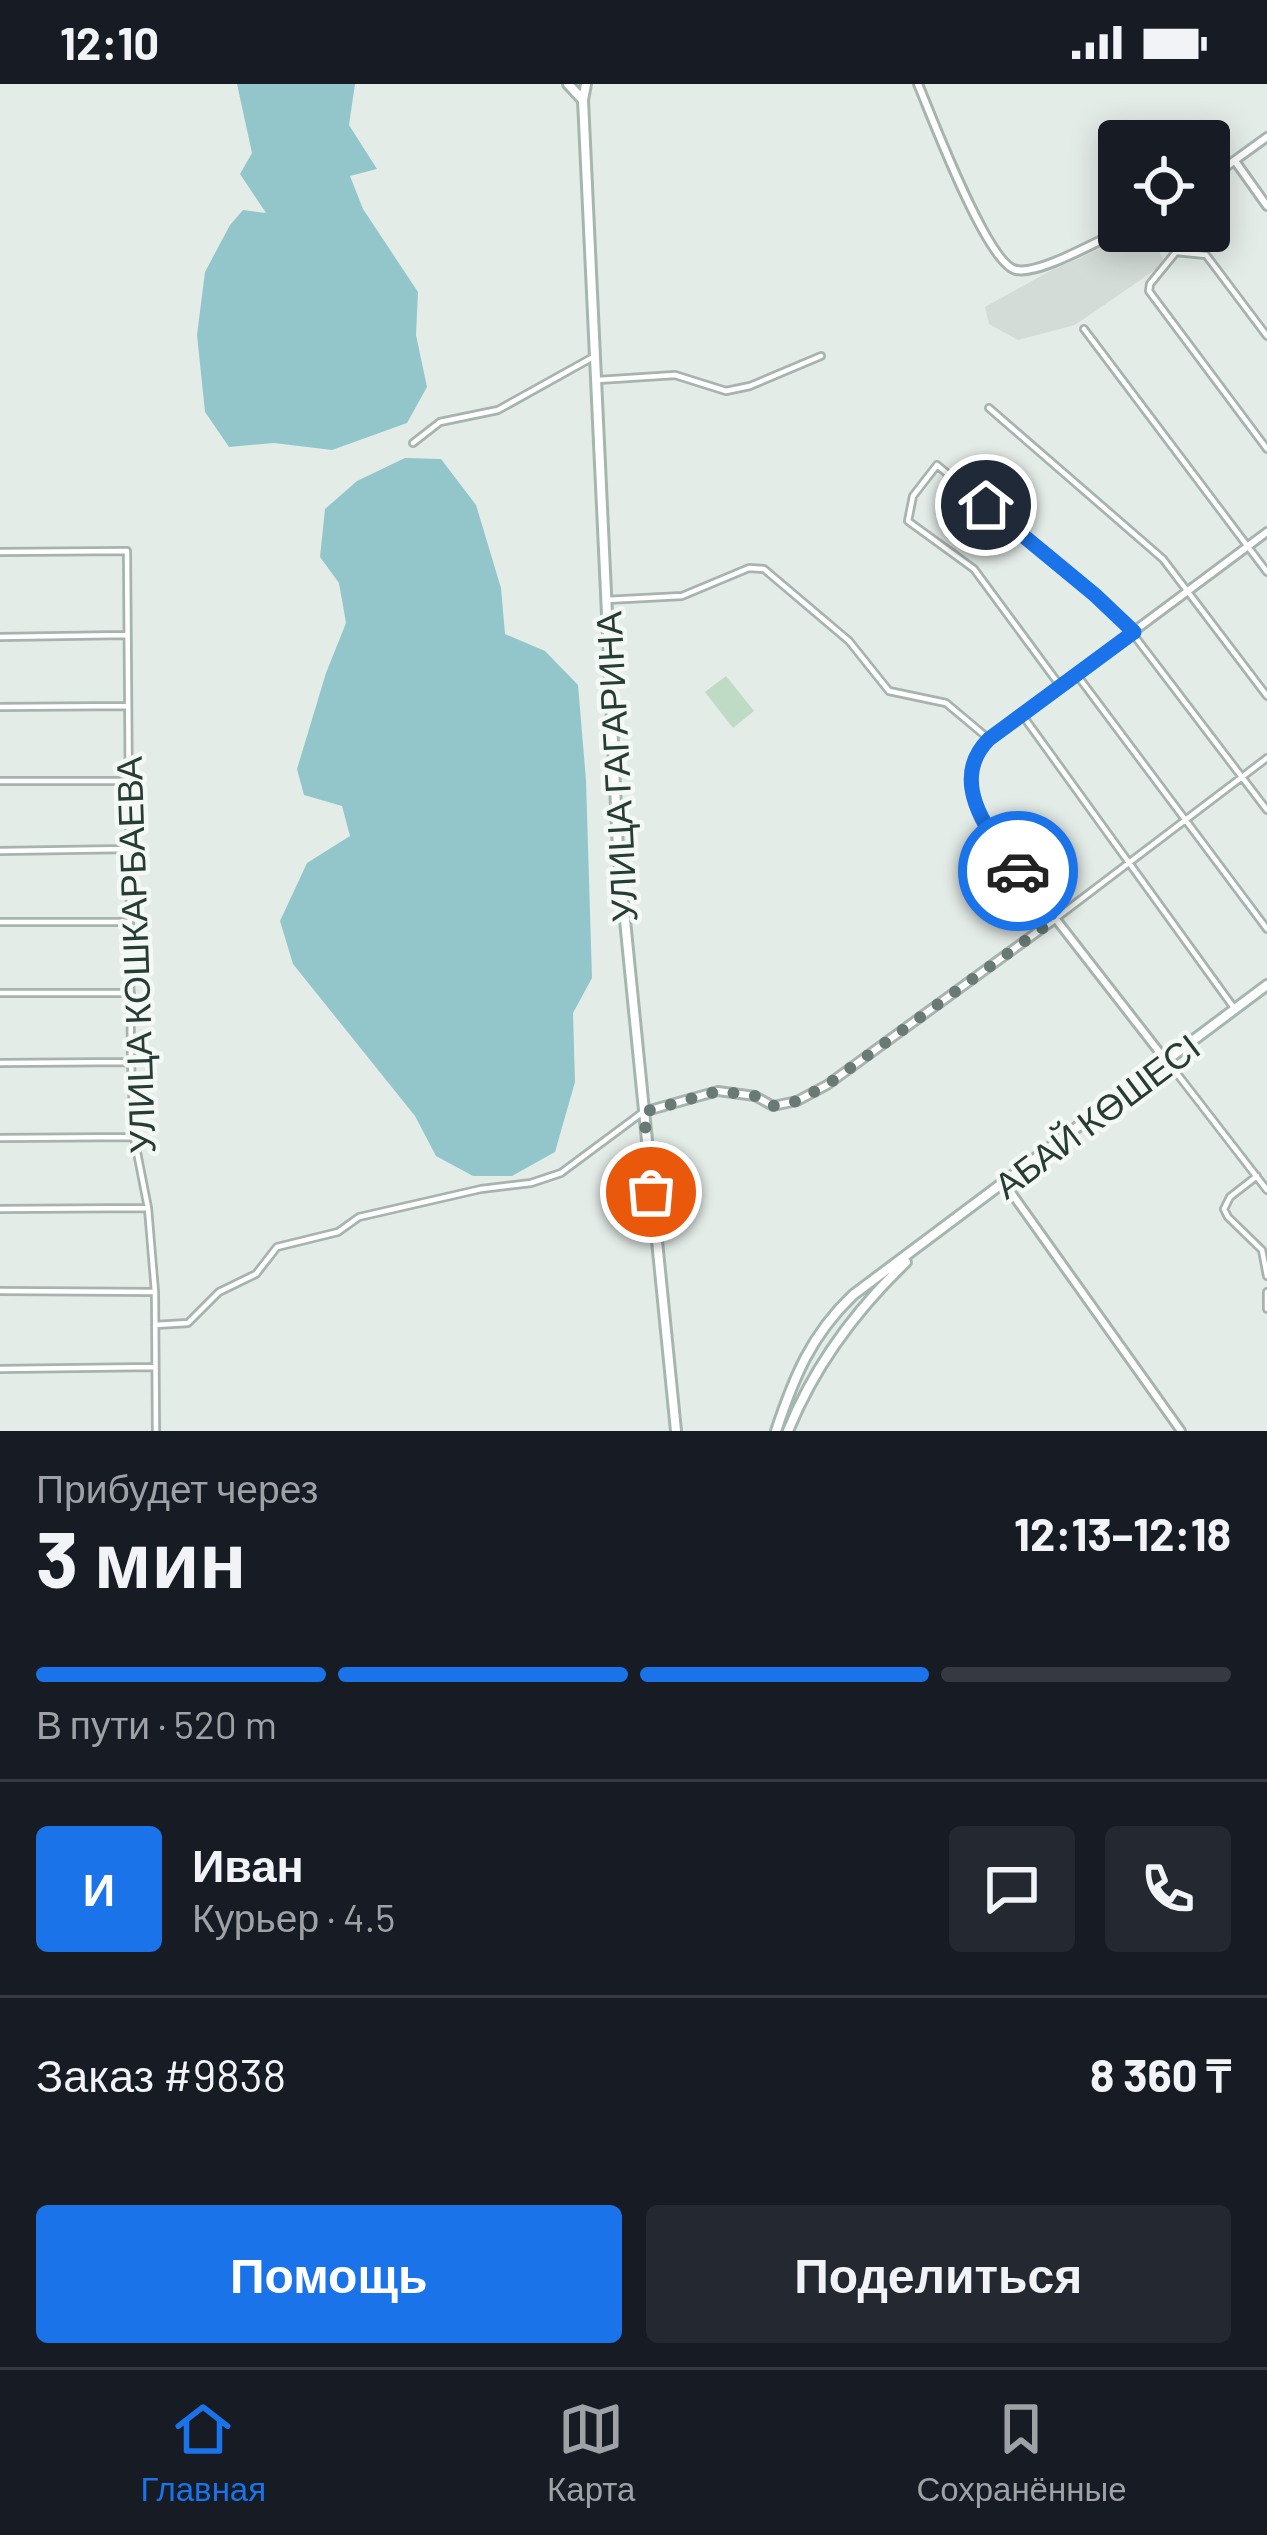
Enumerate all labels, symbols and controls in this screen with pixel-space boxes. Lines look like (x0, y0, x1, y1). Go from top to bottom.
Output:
text: 12:10 (60, 15, 159, 69)
map controls (1098, 120, 1230, 252)
button: locate (1098, 120, 1230, 252)
pin (935, 454, 1037, 556)
icon: home (953, 472, 1019, 538)
street label: УЛИЦА ГАГАРИНА (585, 610, 646, 923)
street label: УЛИЦА КОШКАРБАЕВА (106, 756, 163, 1154)
courier (958, 811, 1078, 931)
icon: car (985, 838, 1051, 904)
street label: АБАЙ КӨШЕСІ (985, 1024, 1207, 1206)
pin (600, 1141, 702, 1243)
icon: bag (618, 1159, 684, 1225)
text: Прибудет через (36, 1464, 318, 1511)
text: 12:13–12:18 (1014, 1506, 1231, 1560)
text: 3 мин (36, 1510, 246, 1604)
text: В пути · 520 m (36, 1700, 277, 1747)
button: chat (949, 1826, 1075, 1952)
button: phone (1105, 1826, 1231, 1952)
text: Иван (192, 1837, 304, 1891)
text: И (83, 1861, 115, 1915)
text: Курьер · 4.5 (192, 1893, 395, 1940)
text: Заказ #9838 (36, 2047, 286, 2101)
text: 8 360 ₸ (1090, 2047, 1231, 2101)
button: Помощь (36, 2205, 622, 2343)
button: Поделиться (646, 2205, 1231, 2343)
tab: Главная (140, 2396, 266, 2509)
tab: Карта (547, 2396, 635, 2509)
tab: Сохранённые (916, 2396, 1127, 2509)

